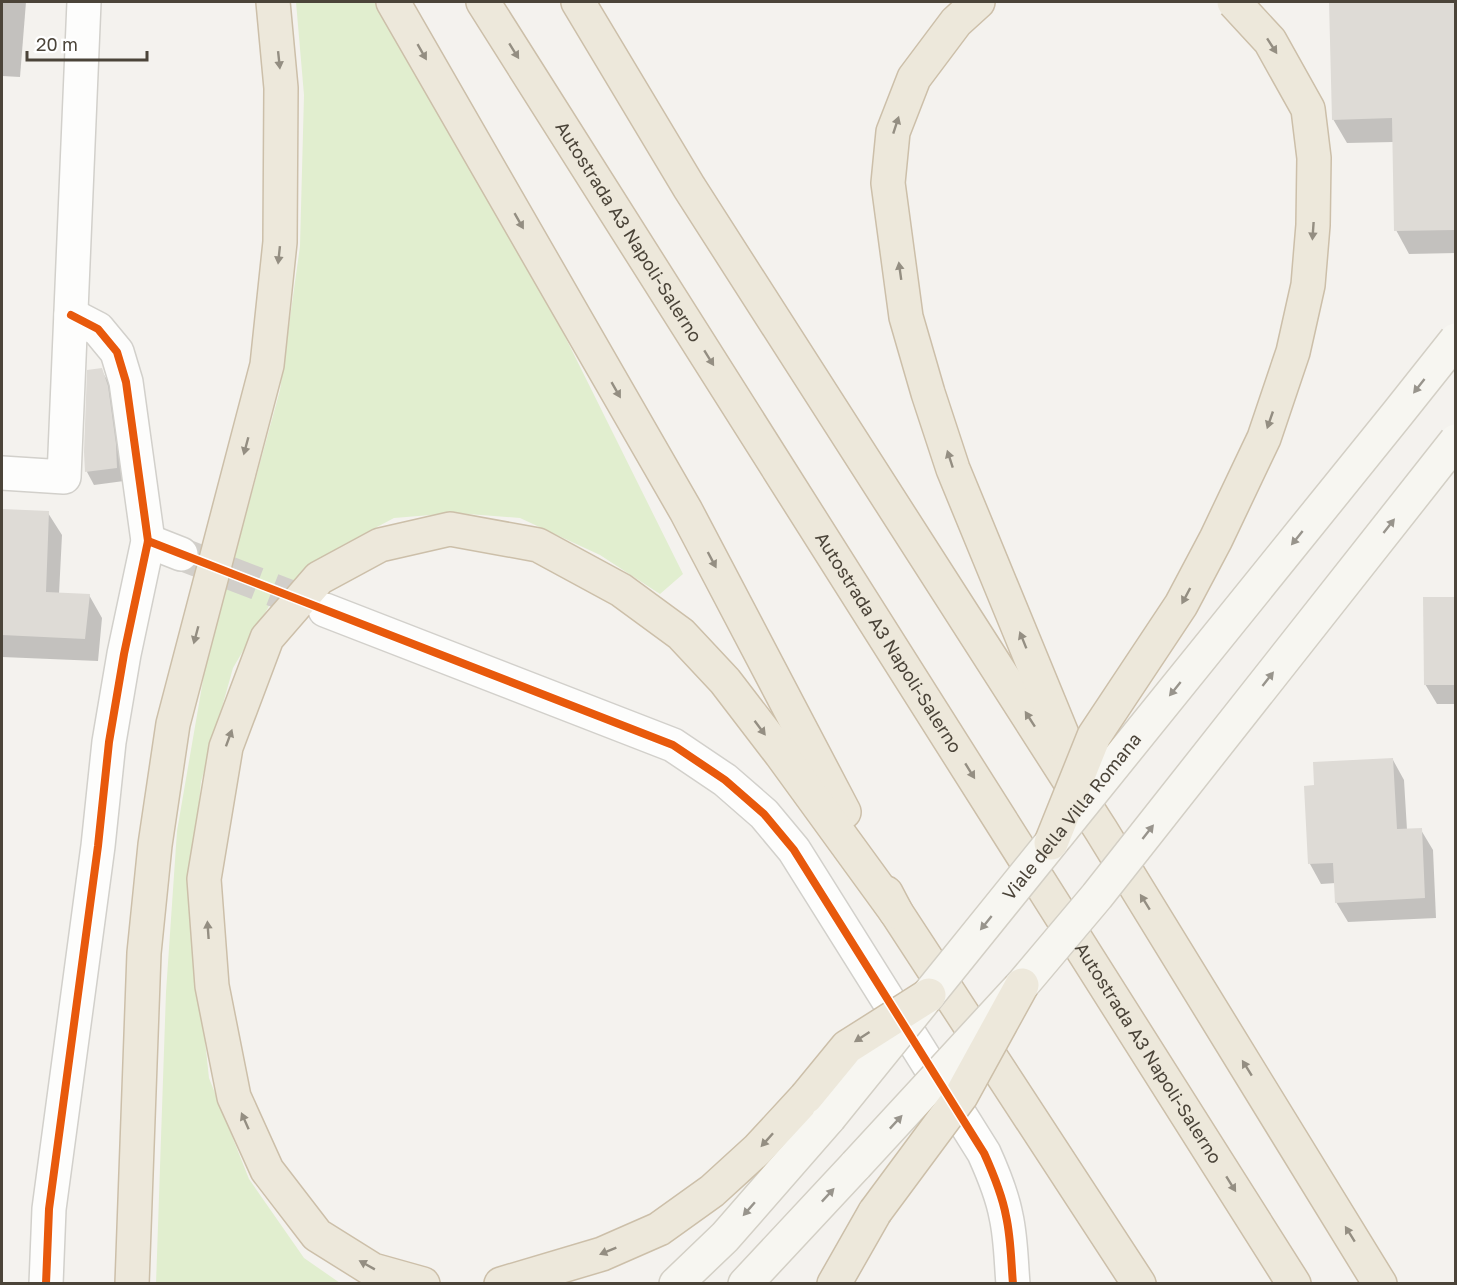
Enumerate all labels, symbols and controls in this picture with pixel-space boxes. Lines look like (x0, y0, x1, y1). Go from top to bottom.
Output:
scale bar (27, 24, 147, 62)
text: 20 m (36, 33, 78, 55)
one-way arrow (1266, 38, 1277, 54)
one-way arrow (509, 43, 520, 59)
one-way arrow (416, 44, 427, 60)
one-way arrow (274, 50, 284, 69)
one-way arrow (892, 116, 901, 134)
street label: Autostrada A3 Napoli-Salerno (551, 117, 707, 346)
one-way arrow (514, 213, 524, 230)
one-way arrow (1308, 221, 1317, 240)
one-way arrow (274, 245, 284, 264)
one-way arrow (895, 262, 904, 281)
one-way arrow (703, 350, 714, 366)
one-way arrow (1413, 378, 1426, 394)
one-way arrow (611, 382, 621, 399)
one-way arrow (1265, 411, 1274, 429)
one-way arrow (240, 437, 250, 455)
one-way arrow (944, 450, 954, 468)
one-way arrow (1382, 518, 1395, 534)
street label: Autostrada A3 Napoli-Salerno (811, 528, 967, 757)
one-way arrow (1291, 530, 1304, 546)
one-way arrow (707, 552, 716, 569)
one-way arrow (1181, 587, 1191, 604)
one-way arrow (191, 626, 201, 644)
one-way arrow (1018, 631, 1027, 649)
one-way arrow (1262, 671, 1275, 687)
one-way arrow (1169, 682, 1181, 697)
one-way arrow (1025, 711, 1036, 727)
one-way arrow (754, 720, 766, 735)
street label: Viale della Villa Romana (997, 728, 1145, 904)
one-way arrow (225, 729, 234, 747)
one-way arrow (964, 763, 975, 779)
one-way arrow (1141, 824, 1154, 840)
one-way arrow (1140, 894, 1151, 910)
one-way arrow (980, 915, 993, 931)
one-way arrow (203, 921, 212, 940)
street label: Autostrada A3 Napoli-Salerno (1071, 938, 1227, 1167)
one-way arrow (854, 1032, 870, 1043)
one-way arrow (1242, 1060, 1253, 1076)
one-way arrow (240, 1112, 249, 1129)
one-way arrow (889, 1114, 903, 1129)
one-way arrow (760, 1133, 774, 1148)
one-way arrow (1226, 1176, 1237, 1192)
one-way arrow (820, 1188, 834, 1202)
one-way arrow (743, 1201, 756, 1216)
one-way arrow (1344, 1226, 1355, 1242)
one-way arrow (599, 1247, 617, 1256)
one-way arrow (359, 1261, 376, 1271)

